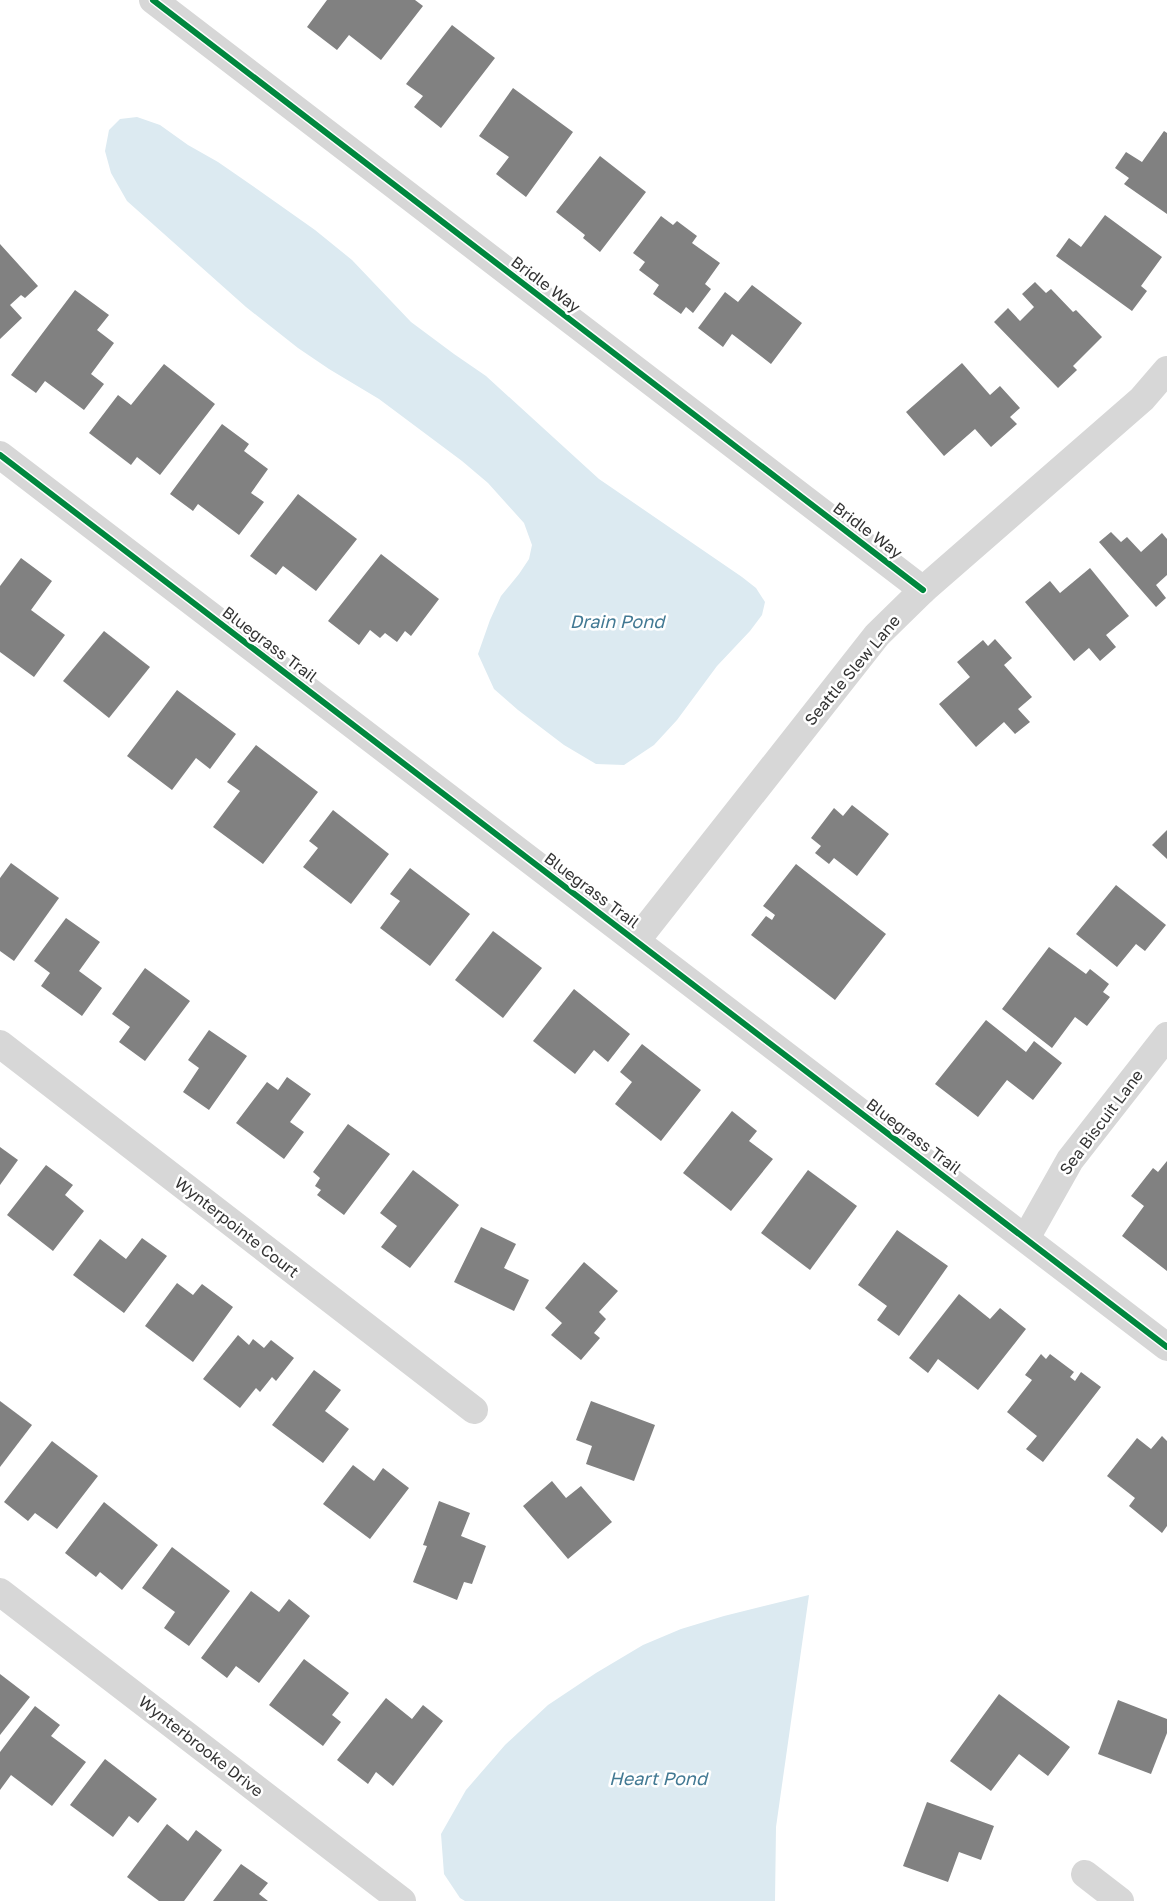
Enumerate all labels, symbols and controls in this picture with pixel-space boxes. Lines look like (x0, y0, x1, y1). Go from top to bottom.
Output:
street label: Bridle Way (507, 251, 585, 317)
street label: Bridle Way (829, 497, 907, 563)
street label: Bluegrass Trail (219, 602, 321, 686)
water label: Drain Pond (570, 610, 666, 632)
street label: Seattle Slew Lane (800, 611, 904, 729)
street label: Bluegrass Trail (541, 848, 643, 932)
street label: Sea Biscuit Lane (1055, 1065, 1147, 1179)
street label: Bluegrass Trail (863, 1094, 965, 1178)
street label: Wynterpointe Court (171, 1172, 303, 1282)
street label: Wynterbrooke Drive (135, 1691, 267, 1801)
water label: Heart Pond (609, 1767, 709, 1789)

